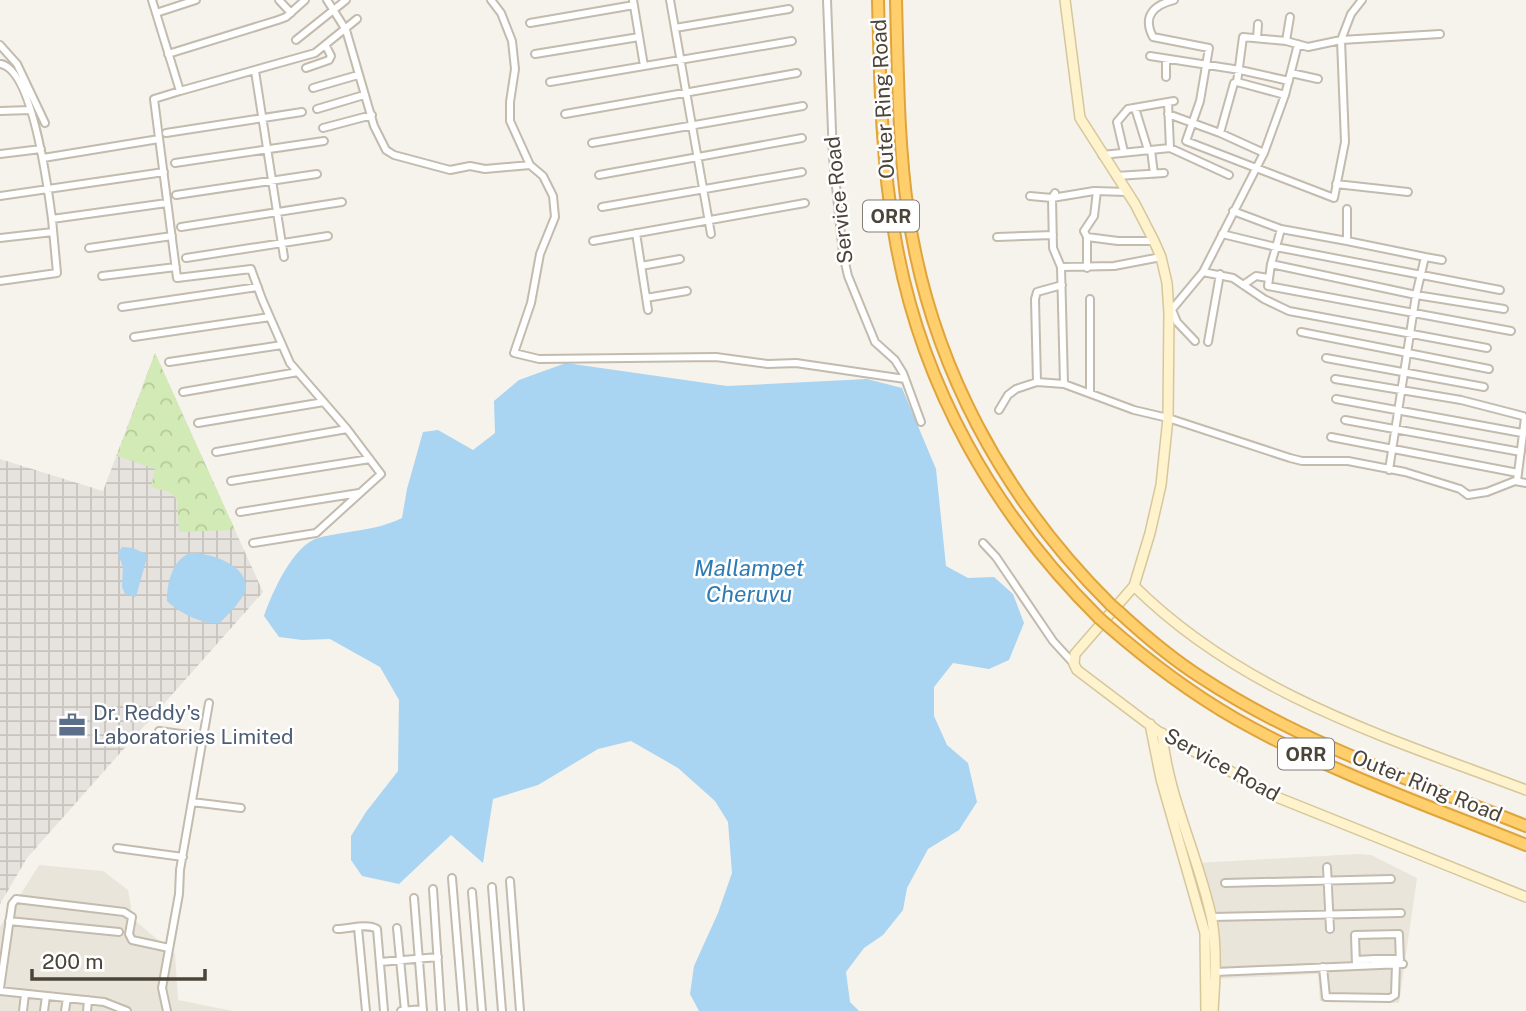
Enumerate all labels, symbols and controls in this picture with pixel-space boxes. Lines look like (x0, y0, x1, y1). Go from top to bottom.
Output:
street label: Outer Ring Road (866, 18, 899, 180)
street label: Service Road (819, 135, 858, 265)
road number: ORR (863, 200, 919, 232)
water label: Mallampet Cheruvu (694, 554, 804, 607)
place label: Dr. Reddy's Laboratories Limited (93, 700, 294, 749)
office icon: Dr. Reddy's Laboratories Limited (57, 710, 87, 740)
street label: Service Road (1160, 723, 1284, 807)
road number: ORR (1278, 738, 1334, 769)
street label: Outer Ring Road (1348, 744, 1506, 827)
scale bar (32, 937, 205, 981)
text: 200 m (42, 949, 103, 974)

